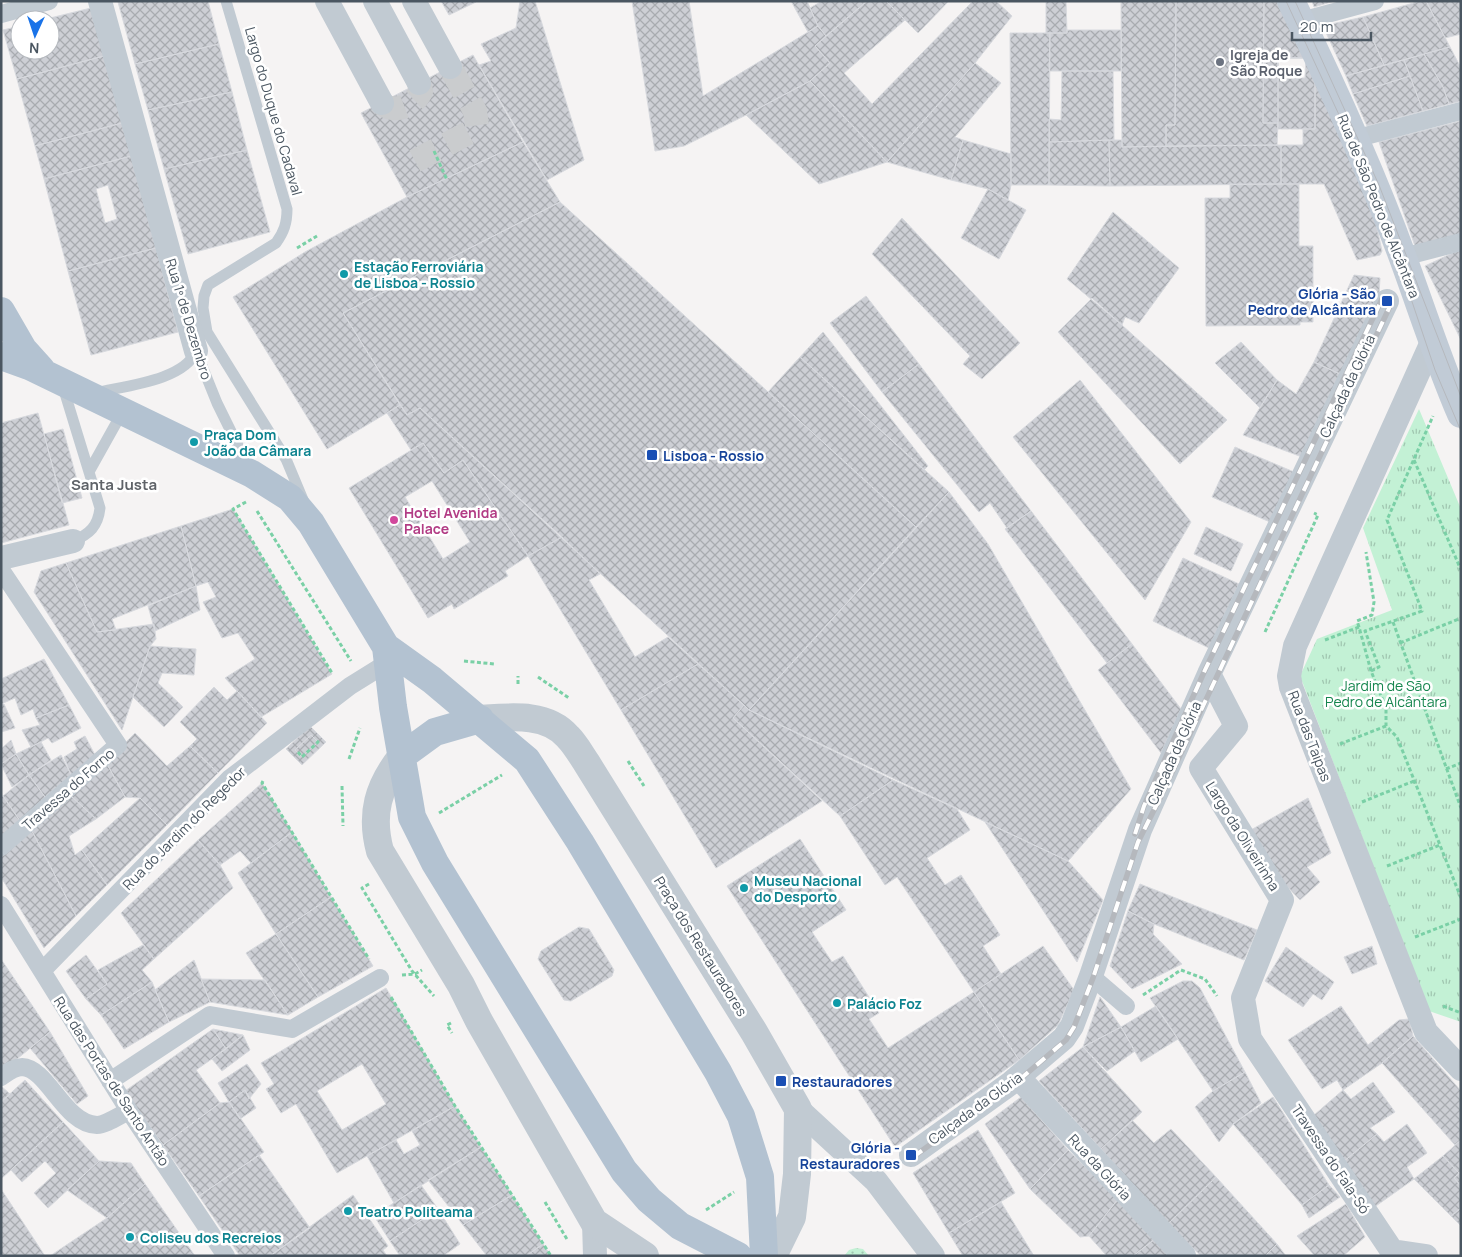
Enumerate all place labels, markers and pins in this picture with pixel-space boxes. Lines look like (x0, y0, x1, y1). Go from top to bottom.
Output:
place label: Igreja de São Roque (1230, 45, 1302, 80)
marker: Igreja de São Roque (1214, 56, 1226, 68)
place label: Estação Ferroviária de Lisboa - Rossio (354, 257, 484, 292)
marker: Estação Ferroviária de Lisboa - Rossio (338, 268, 350, 280)
place label: Glória - São Pedro de Alcântara (1248, 284, 1376, 319)
marker: Glória - São Pedro de Alcântara (1380, 294, 1394, 308)
place label: Praça Dom João da Câmara (204, 425, 311, 460)
marker: Praça Dom João da Câmara (188, 436, 200, 448)
place label: Lisboa - Rossio (663, 446, 765, 465)
marker: Lisboa - Rossio (645, 448, 659, 462)
place label: Hotel Avenida Palace (404, 503, 497, 538)
marker: Hotel Avenida Palace (388, 514, 400, 526)
place label: Museu Nacional do Desporto (754, 871, 862, 906)
marker: Museu Nacional do Desporto (738, 882, 750, 894)
place label: Palácio Foz (847, 994, 922, 1013)
marker: Palácio Foz (831, 997, 843, 1009)
place label: Restauradores (792, 1072, 893, 1091)
marker: Restauradores (774, 1074, 788, 1088)
place label: Glória - Restauradores (800, 1138, 900, 1173)
marker: Glória - Restauradores (904, 1148, 918, 1162)
place label: Teatro Politeama (358, 1202, 473, 1221)
marker: Teatro Politeama (342, 1205, 354, 1217)
place label: Coliseu dos Recreios (140, 1228, 282, 1247)
marker: Coliseu dos Recreios (124, 1231, 136, 1243)

